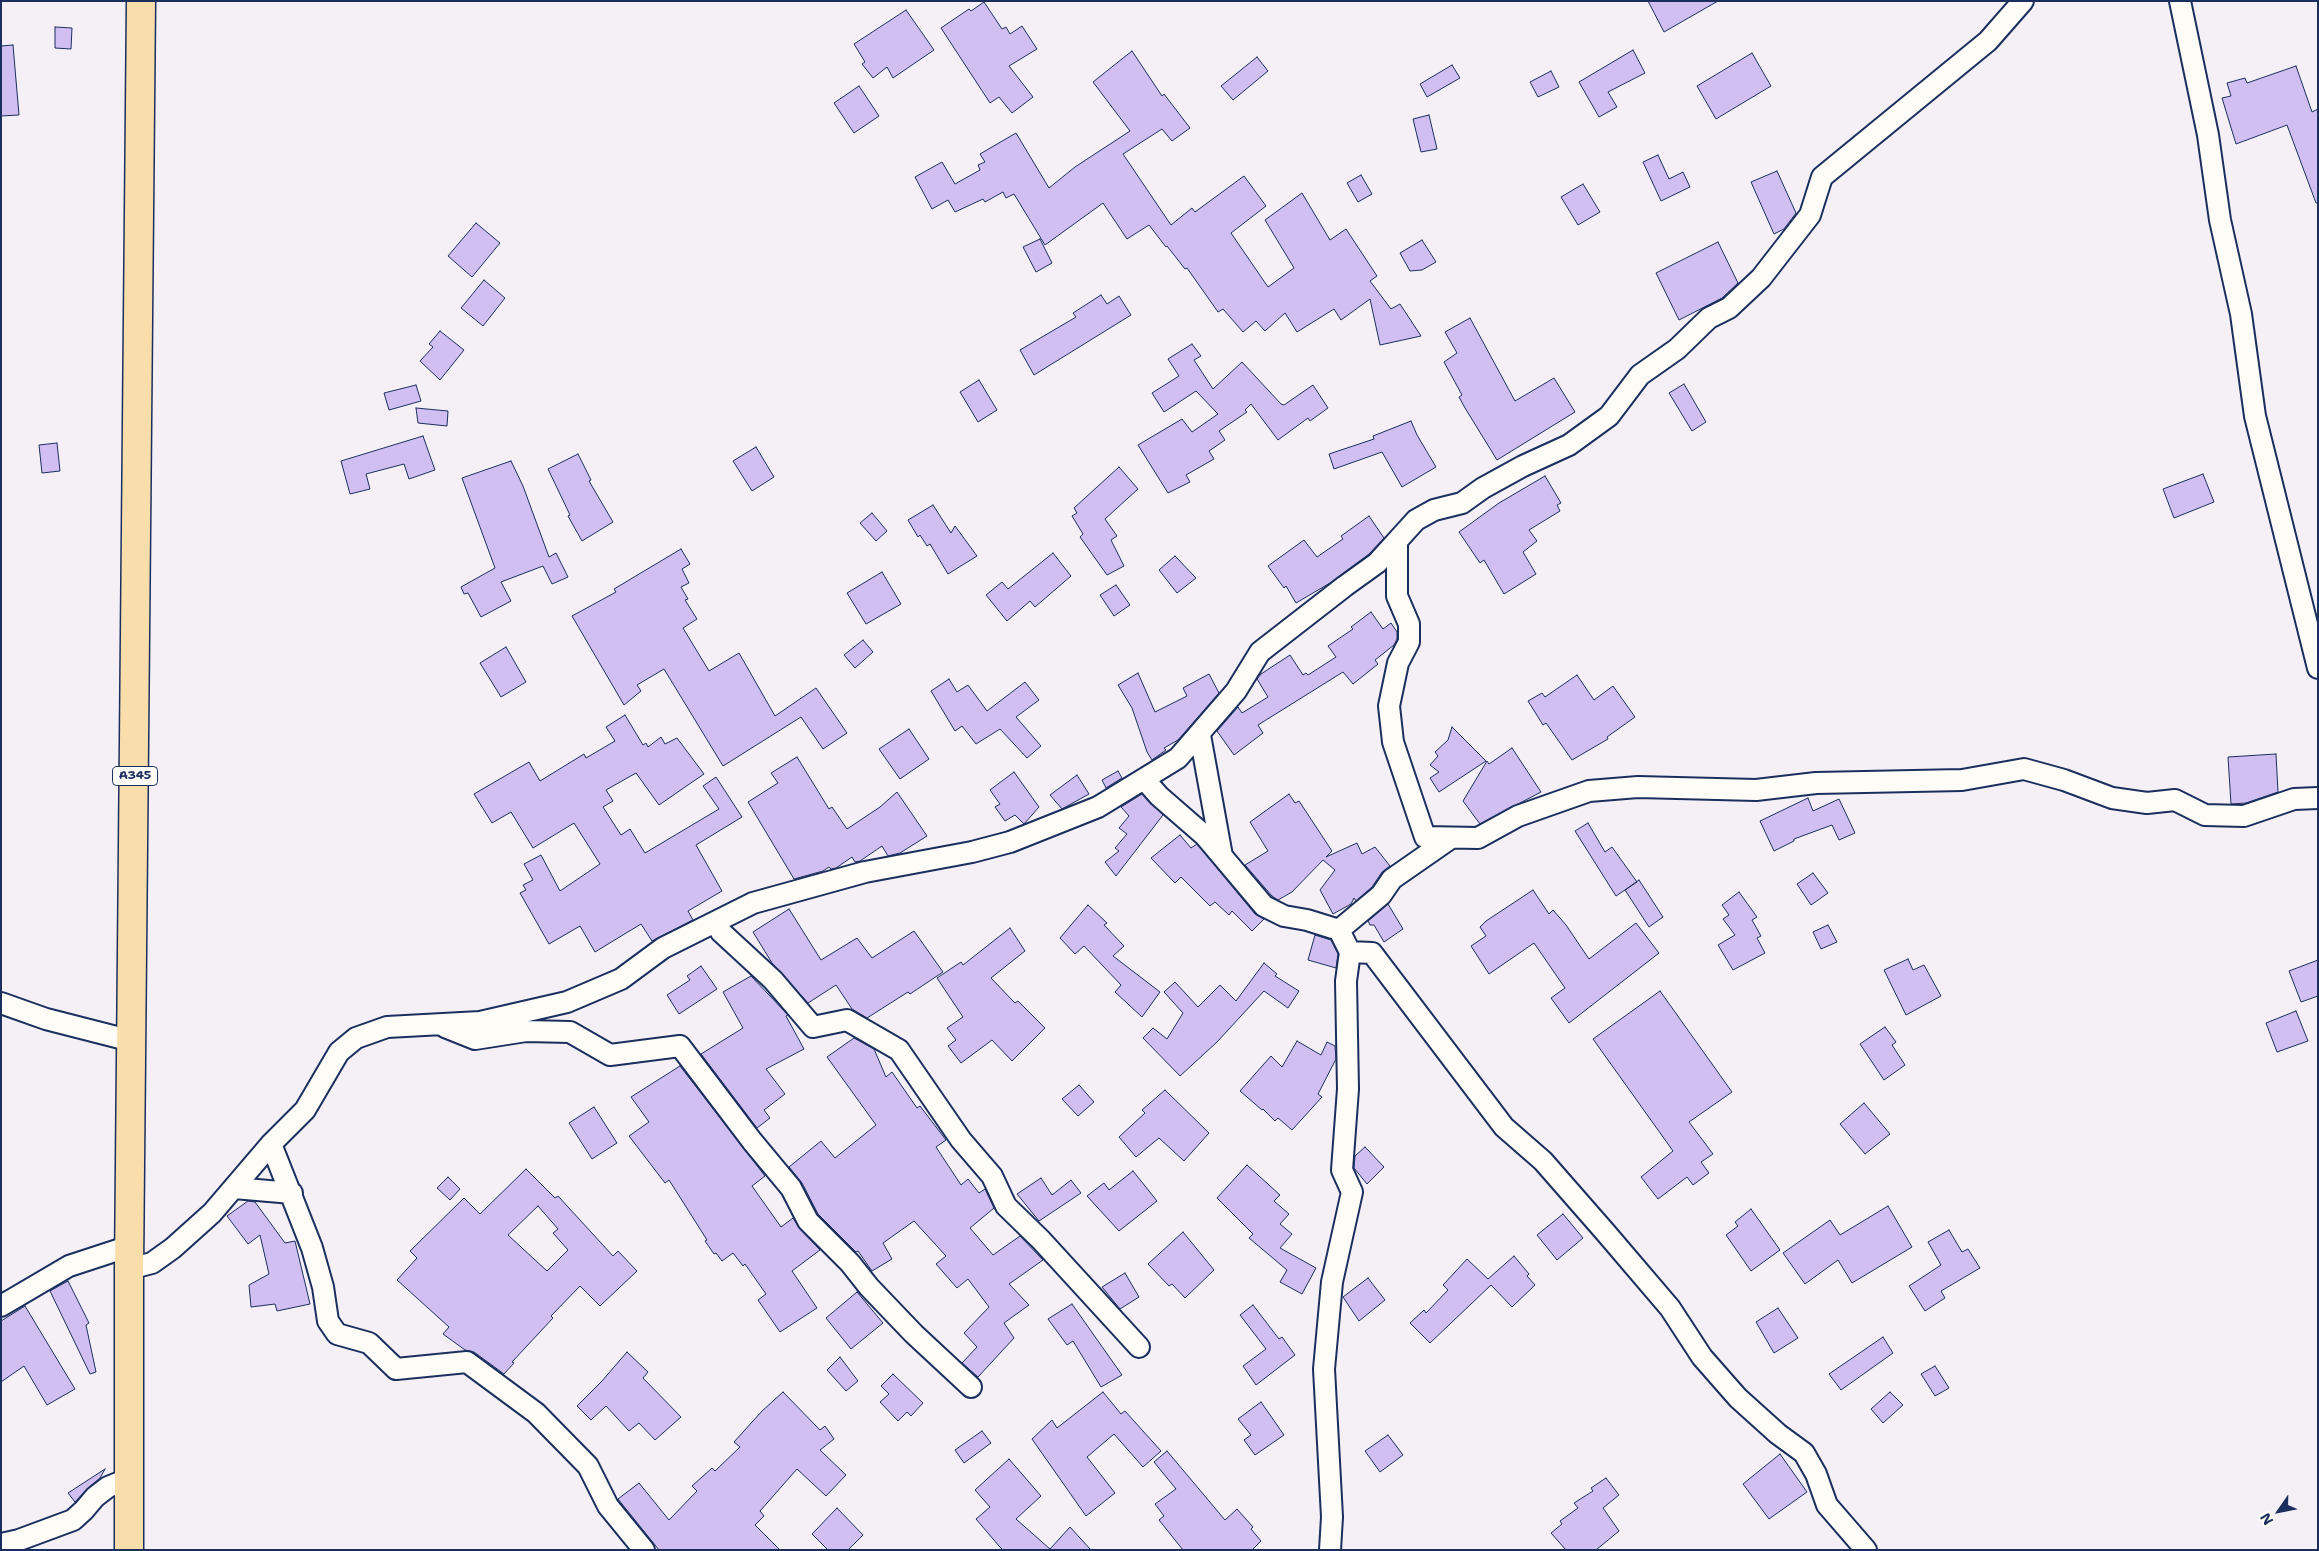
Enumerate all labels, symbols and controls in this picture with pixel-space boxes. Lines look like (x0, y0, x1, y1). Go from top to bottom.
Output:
road number: A345 (112, 766, 158, 786)
north arrow (2254, 1486, 2304, 1536)
text: N (2256, 1510, 2277, 1529)

